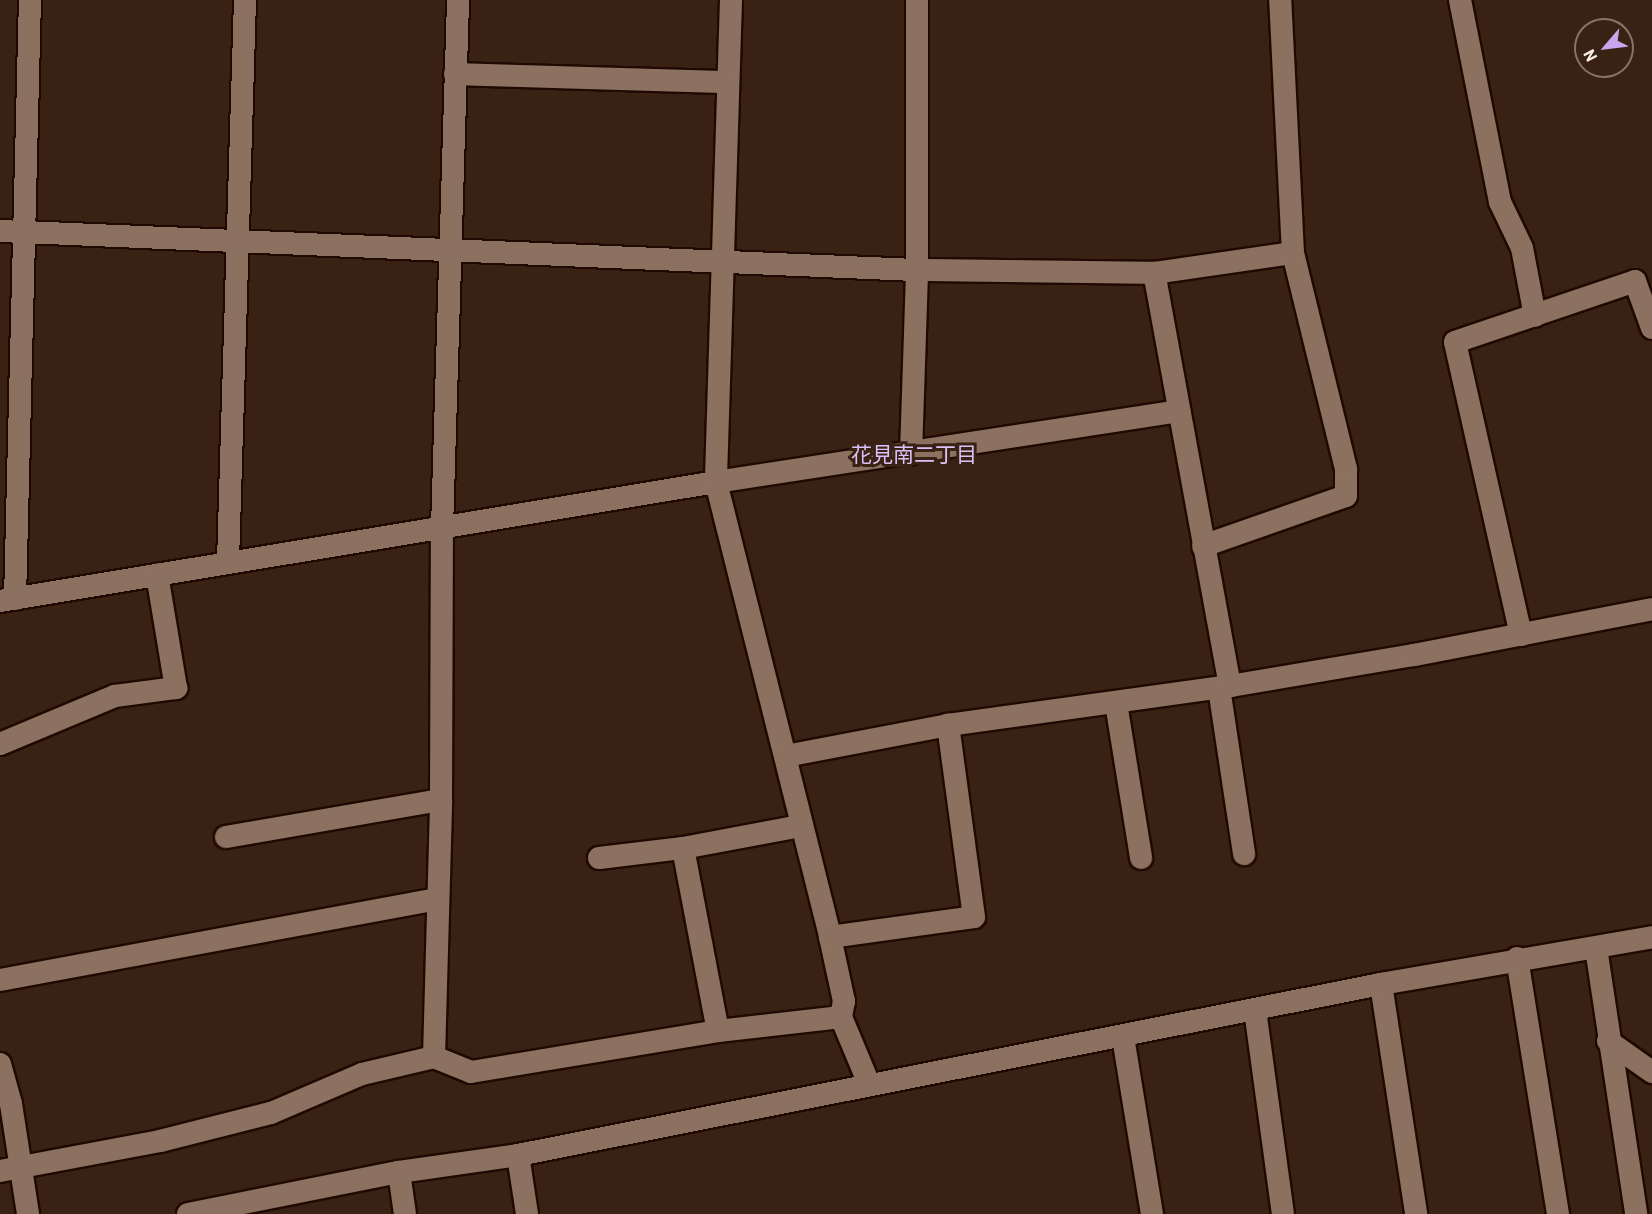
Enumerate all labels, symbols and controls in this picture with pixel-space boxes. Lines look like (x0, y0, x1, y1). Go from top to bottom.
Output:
north arrow (1574, 18, 1634, 78)
text: N (1579, 47, 1600, 65)
district label: 花見南二丁目 (851, 441, 977, 467)

